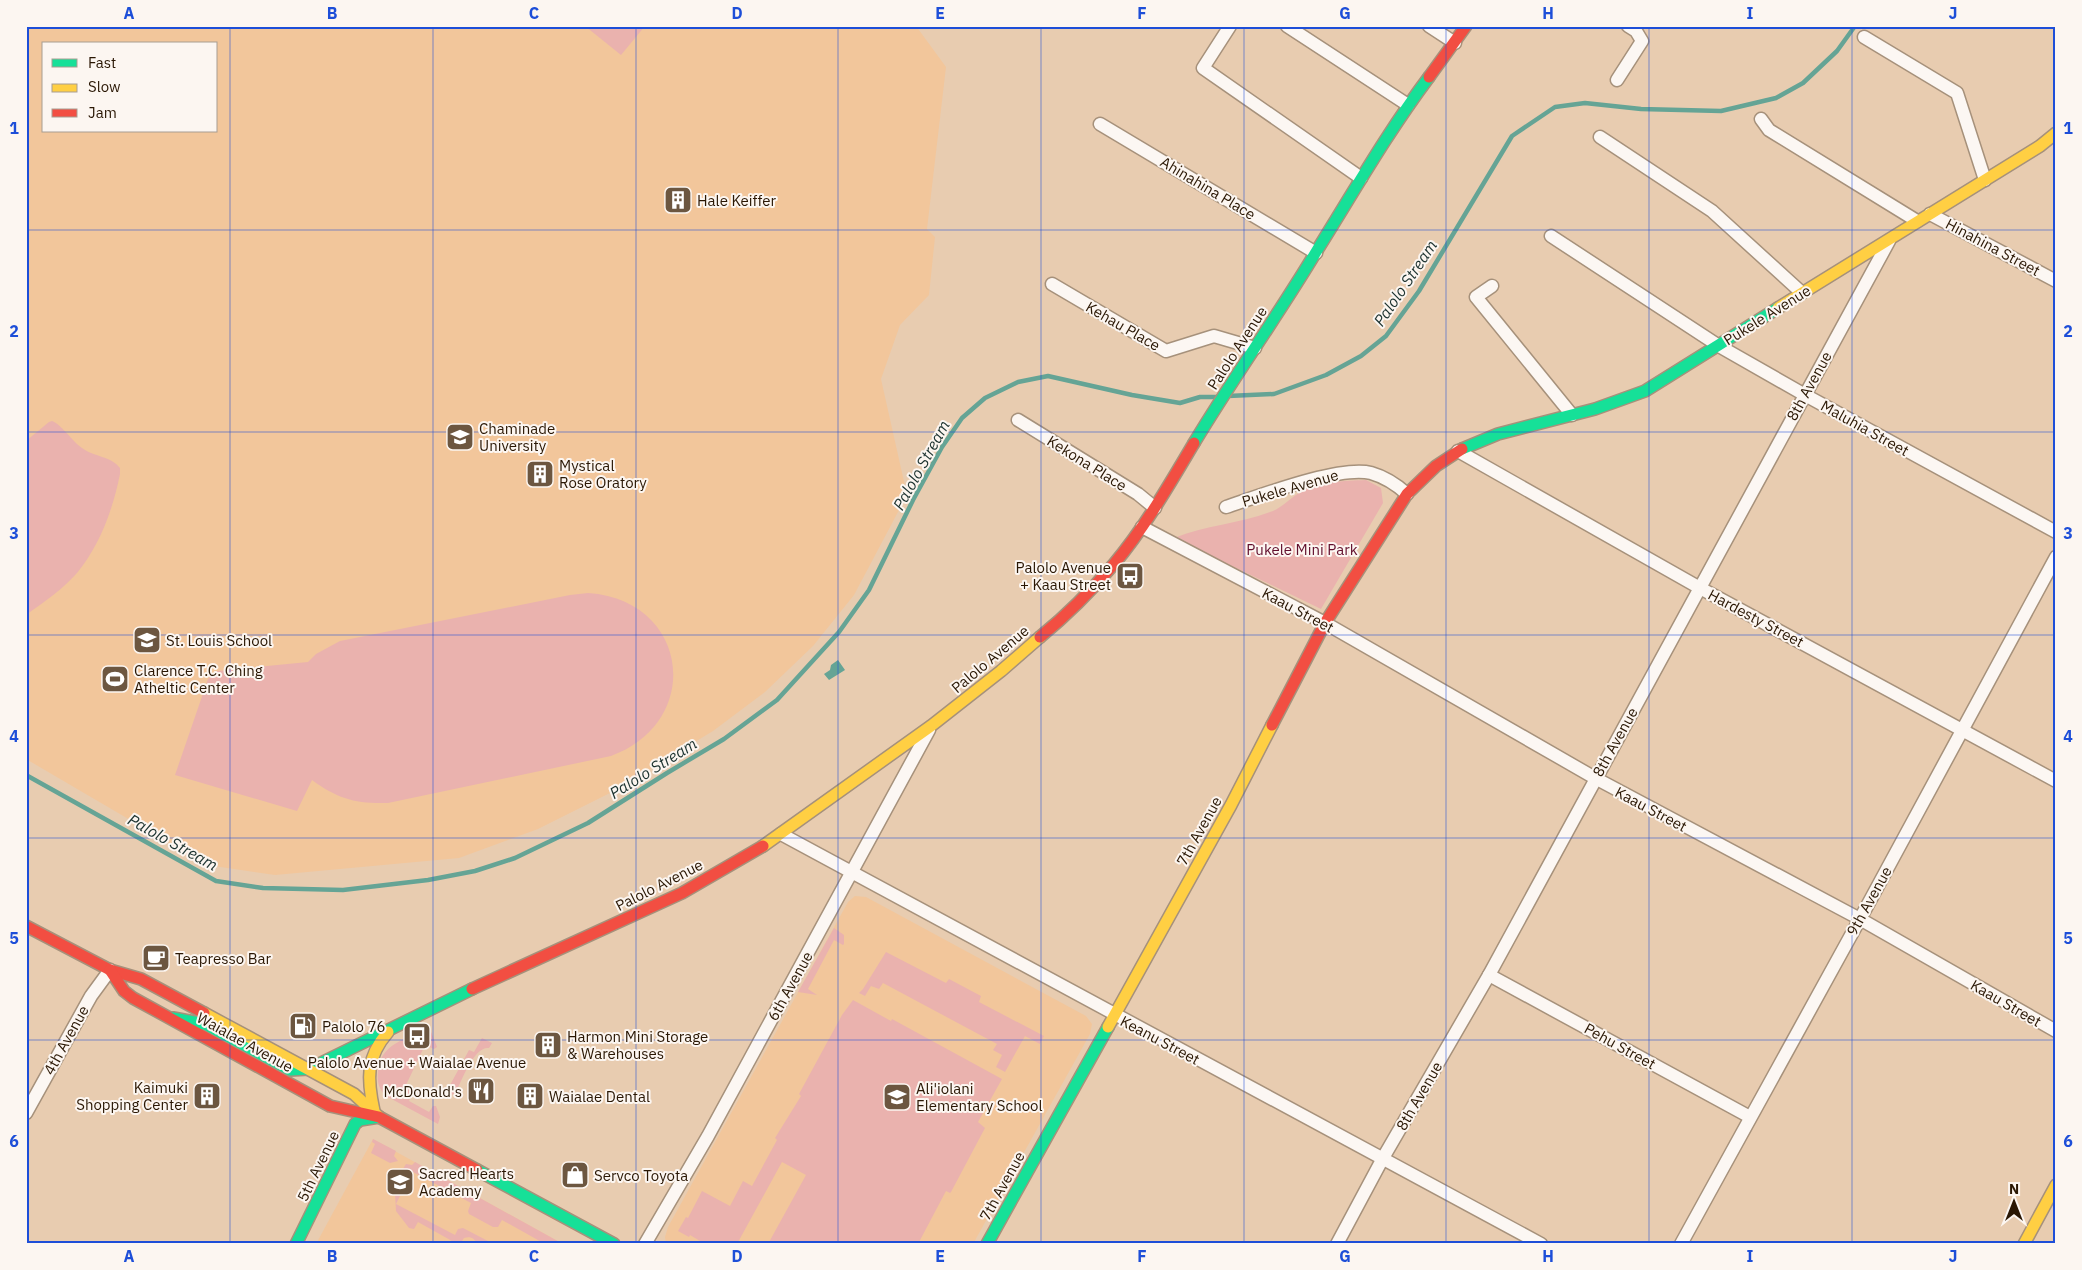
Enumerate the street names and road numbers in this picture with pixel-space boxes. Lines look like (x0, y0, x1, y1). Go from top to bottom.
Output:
street label: Ahinahina Place (1157, 152, 1259, 224)
street label: Hinahina Street (1942, 214, 2044, 280)
street label: Pukele Avenue (1720, 281, 1814, 349)
street label: Kehau Place (1082, 297, 1164, 355)
street label: Palolo Avenue (1203, 303, 1271, 393)
street label: 8th Avenue (1782, 348, 1836, 424)
street label: Maluhia Street (1818, 396, 1912, 460)
street label: Kekona Place (1044, 431, 1130, 495)
street label: Pukele Avenue (1240, 465, 1340, 511)
street label: Kaau Street (1259, 583, 1337, 637)
street label: Hardesty Street (1705, 585, 1807, 651)
street label: Palolo Avenue (947, 621, 1033, 697)
street label: 8th Avenue (1588, 704, 1642, 780)
street label: Kaau Street (1612, 782, 1690, 836)
street label: 7th Avenue (1172, 793, 1226, 869)
street label: Palolo Avenue (612, 855, 706, 915)
street label: 9th Avenue (1842, 863, 1896, 939)
street label: 6th Avenue (763, 948, 817, 1024)
street label: Kaau Street (1967, 975, 2045, 1031)
street label: 4th Avenue (39, 1002, 93, 1078)
street label: Waialae Avenue (194, 1008, 296, 1076)
street label: Keanu Street (1117, 1011, 1203, 1069)
street label: Pehu Street (1581, 1019, 1659, 1073)
street label: 8th Avenue (1392, 1058, 1446, 1134)
street label: 5th Avenue (293, 1127, 343, 1205)
street label: 7th Avenue (975, 1148, 1029, 1224)

